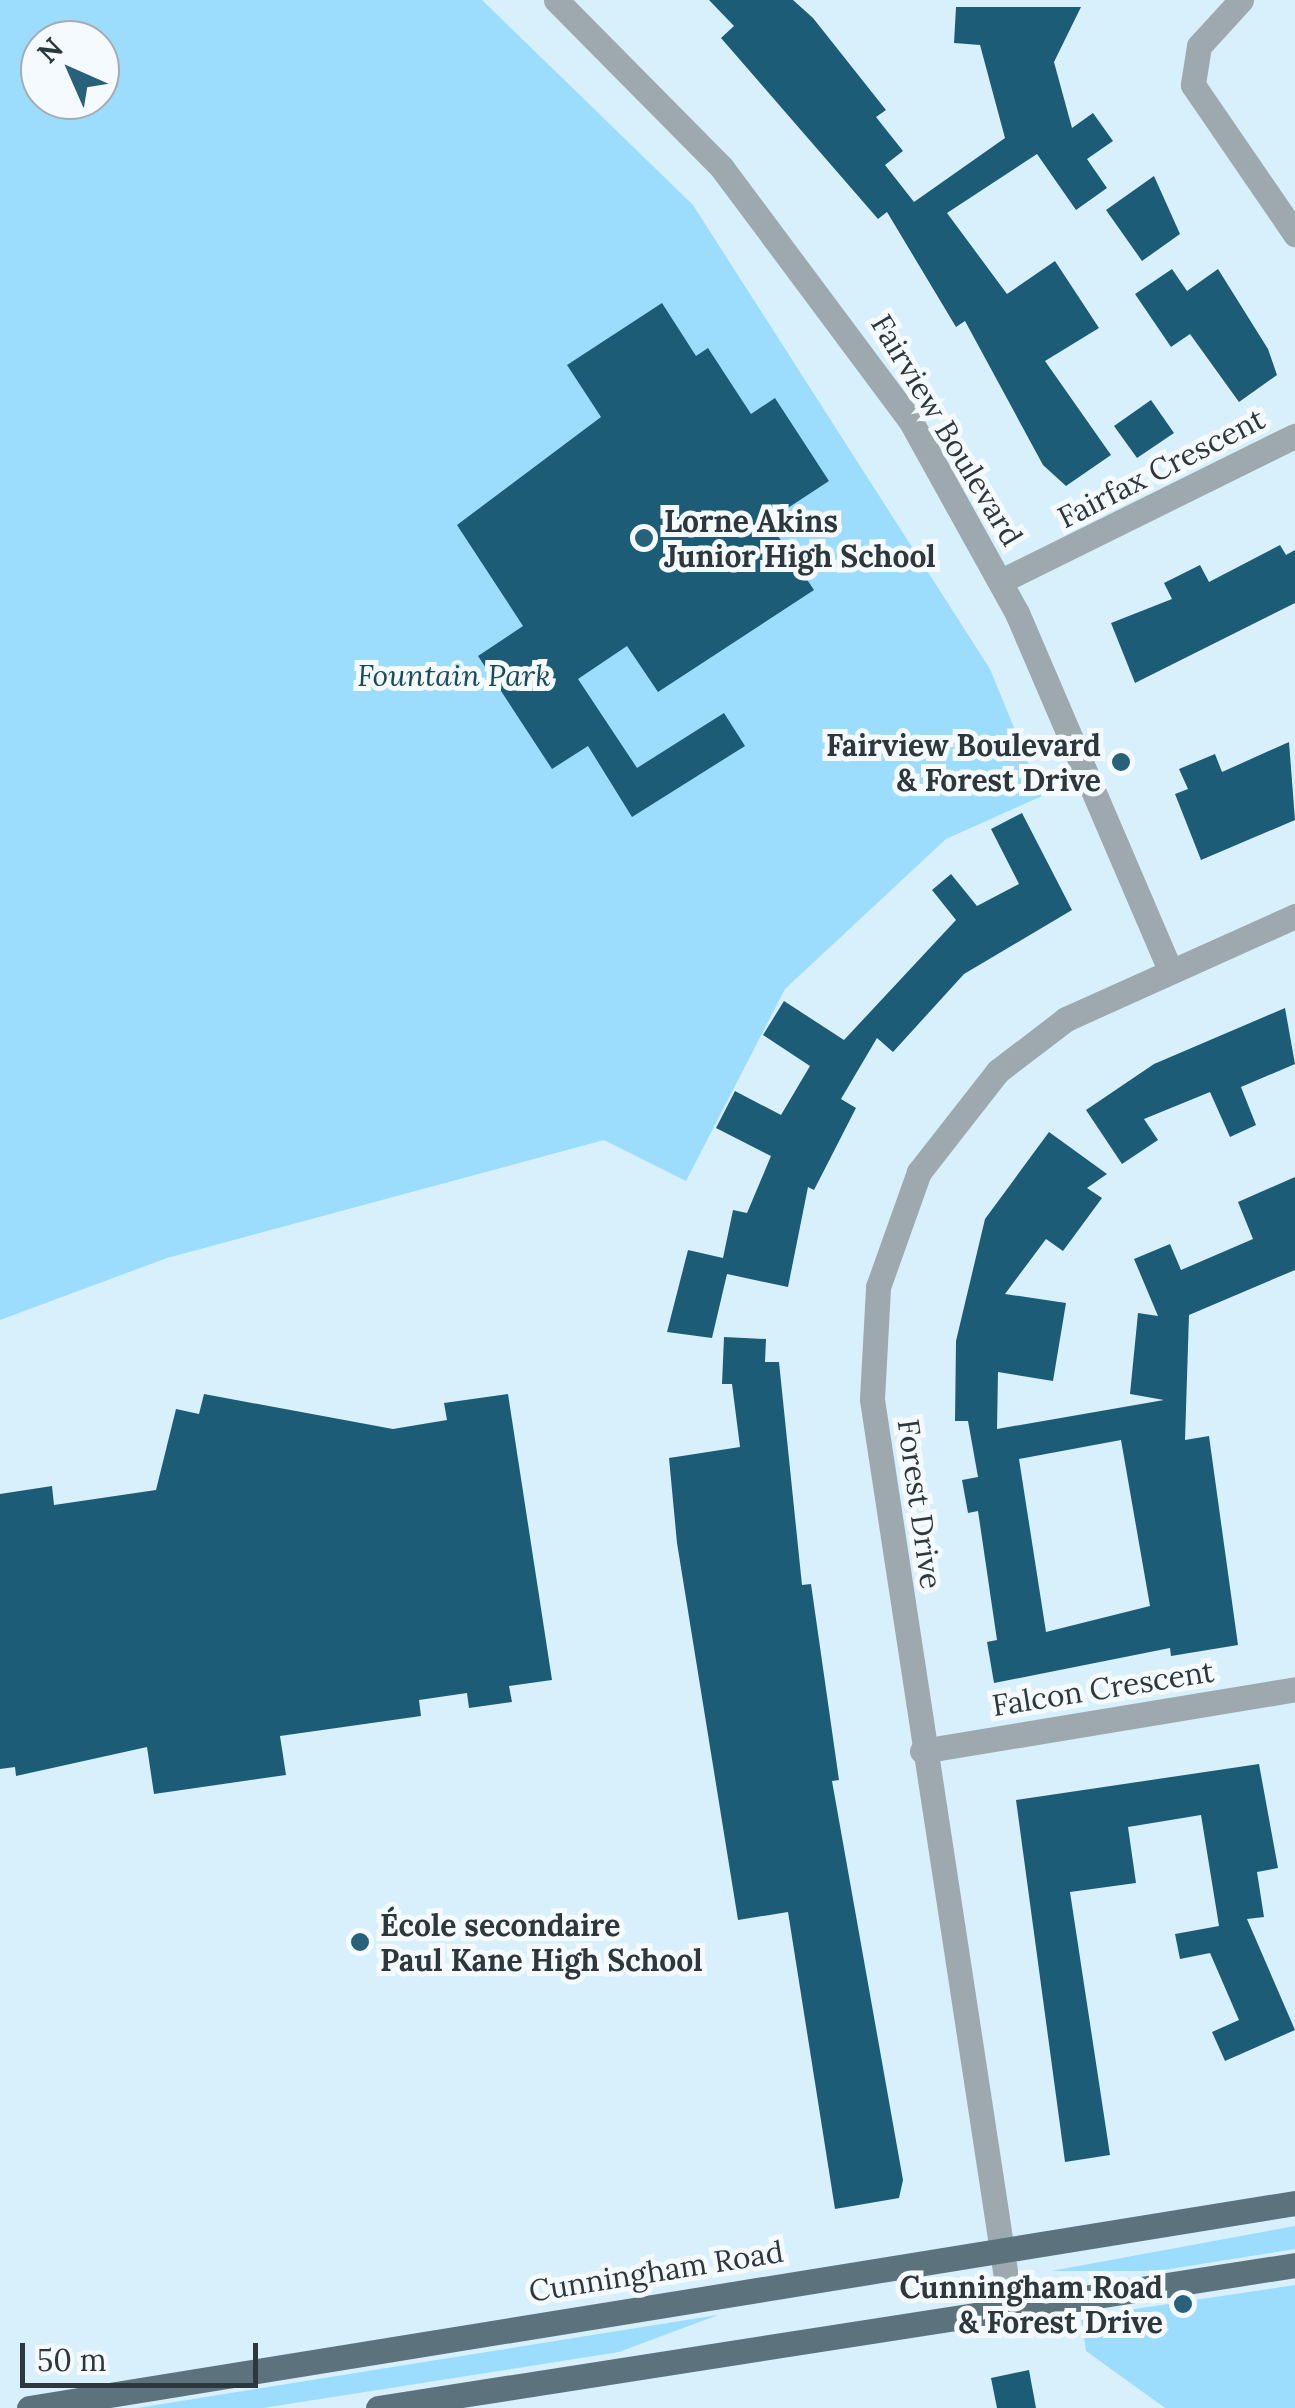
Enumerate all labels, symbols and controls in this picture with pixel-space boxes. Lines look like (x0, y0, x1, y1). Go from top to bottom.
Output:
north arrow (20, 20, 120, 120)
text: N (30, 30, 71, 71)
street label: Fairview Boulevard (864, 308, 1030, 552)
street label: Fairfax Crescent (1052, 400, 1270, 536)
place label: Lorne Akins Junior High School (664, 503, 936, 574)
marker: Lorne Akins Junior High School (633, 527, 655, 549)
park label: Fountain Park (357, 657, 551, 693)
place label: Fairview Boulevard & Forest Drive (826, 727, 1101, 798)
marker: Fairview Boulevard & Forest Drive (1110, 751, 1132, 773)
street label: Forest Drive (890, 1417, 950, 1591)
street label: Falcon Crescent (990, 1653, 1216, 1723)
place label: École secondaire Paul Kane High School (380, 1907, 702, 1978)
marker: École secondaire Paul Kane High School (349, 1931, 371, 1953)
street label: Cunningham Road (526, 2233, 786, 2309)
place label: Cunningham Road & Forest Drive (899, 2269, 1163, 2340)
marker: Cunningham Road & Forest Drive (1172, 2293, 1194, 2315)
scale bar (25, 2323, 262, 2385)
text: 50 m (37, 2341, 107, 2379)

